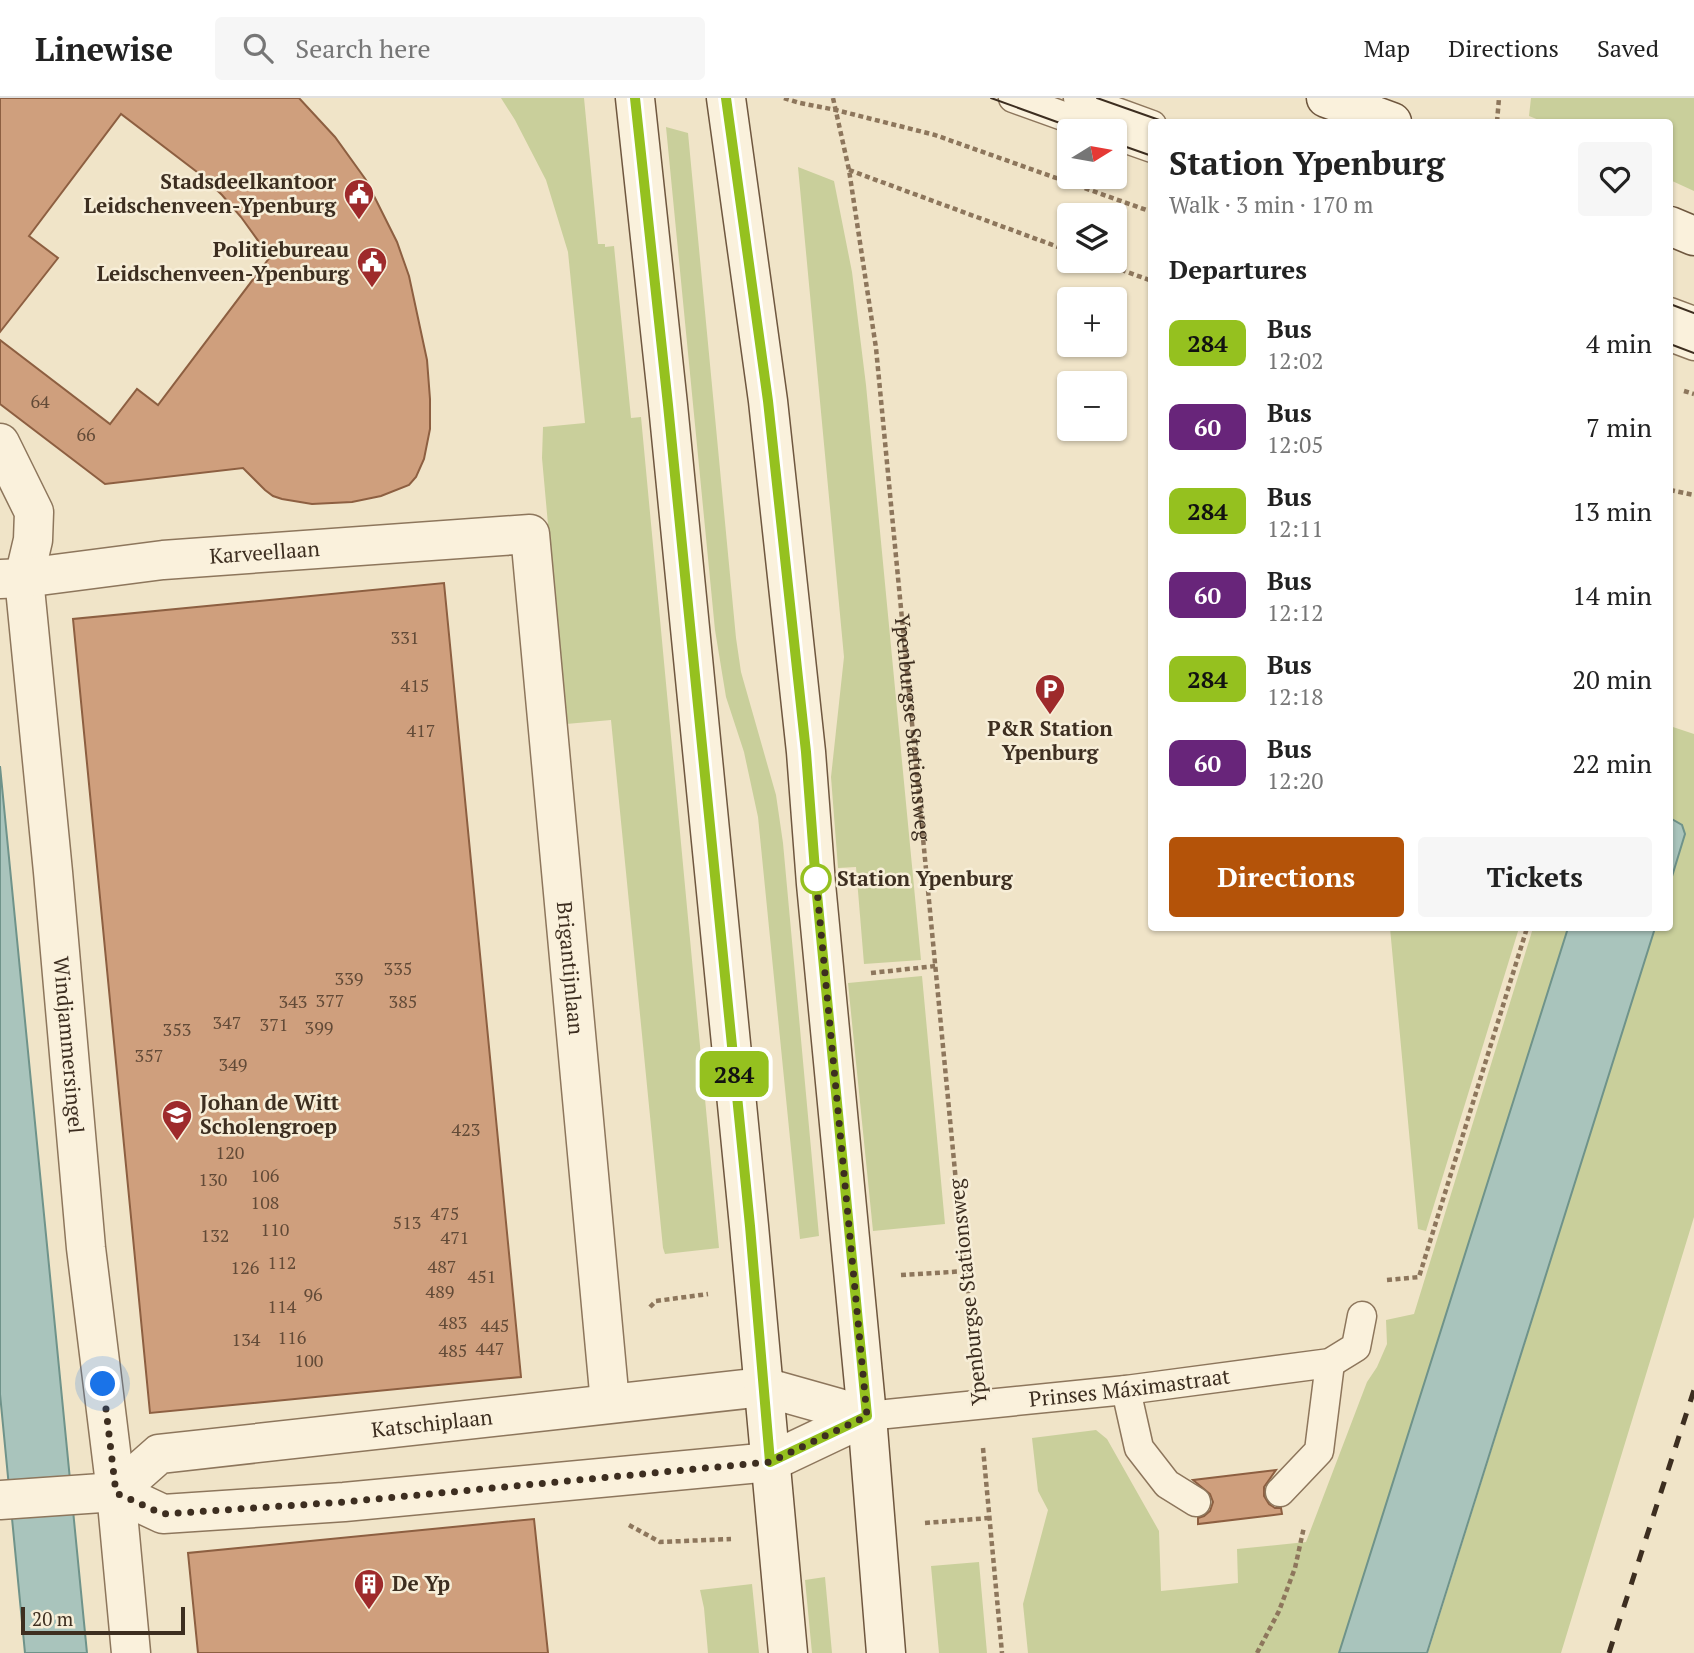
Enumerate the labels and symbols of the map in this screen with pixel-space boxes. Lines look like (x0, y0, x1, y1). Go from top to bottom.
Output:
north arrow (1057, 119, 1127, 189)
place label: Stadsdeelkantoor Leidschenveen-Ypenburg (84, 167, 337, 219)
public building icon: Stadsdeelkantoor Leidschenveen-Ypenburg (342, 177, 376, 221)
place label: Politiebureau Leidschenveen-Ypenburg (97, 235, 350, 287)
public building icon: Politiebureau Leidschenveen-Ypenburg (355, 245, 389, 289)
house number: 64 (30, 389, 50, 413)
house number: 66 (76, 422, 96, 446)
street label: Karveellaan (208, 534, 321, 570)
street label: Ypenburgse Stationsweg (889, 613, 938, 843)
house number: 331 (391, 625, 419, 649)
parking icon: P&R Station Ypenburg (1033, 672, 1067, 716)
house number: 415 (401, 673, 429, 697)
place label: P&R Station Ypenburg (987, 714, 1113, 766)
house number: 417 (407, 718, 435, 742)
marker: Station Ypenburg (801, 864, 831, 894)
place label: Station Ypenburg (837, 864, 1014, 892)
street label: Brigantijnlaan (551, 900, 591, 1037)
street label: Windjammersingel (47, 955, 91, 1134)
house number: 335 (384, 956, 412, 980)
house number: 339 (335, 966, 363, 990)
house number: 377 (316, 988, 344, 1012)
house number: 343 (279, 989, 307, 1013)
house number: 385 (389, 989, 417, 1013)
house number: 347 (213, 1010, 241, 1034)
house number: 371 (260, 1012, 288, 1036)
house number: 399 (305, 1015, 333, 1039)
house number: 353 (163, 1017, 191, 1041)
house number: 357 (135, 1043, 163, 1067)
line badge: 284 (694, 1051, 774, 1097)
house number: 349 (219, 1052, 247, 1076)
place label: Johan de Witt Scholengroep (200, 1088, 340, 1140)
school or university icon: Johan de Witt Scholengroep (160, 1098, 194, 1142)
house number: 423 (452, 1117, 480, 1141)
house number: 120 (216, 1140, 244, 1164)
house number: 106 (251, 1163, 280, 1187)
house number: 130 (199, 1167, 227, 1191)
street label: Ypenburgse Stationsweg (941, 1176, 993, 1407)
house number: 108 (251, 1190, 279, 1214)
house number: 475 (431, 1201, 459, 1225)
house number: 513 (393, 1210, 421, 1234)
house number: 110 (261, 1217, 289, 1241)
house number: 132 (201, 1223, 229, 1247)
house number: 471 (441, 1225, 469, 1249)
house number: 112 (268, 1250, 296, 1274)
house number: 487 (428, 1254, 456, 1278)
house number: 126 (231, 1255, 260, 1279)
house number: 451 (468, 1264, 496, 1288)
house number: 489 (426, 1279, 454, 1303)
house number: 96 (303, 1282, 323, 1306)
house number: 114 (268, 1294, 297, 1318)
house number: 483 (439, 1310, 467, 1334)
house number: 445 (481, 1313, 509, 1337)
house number: 116 (278, 1325, 307, 1349)
house number: 134 (232, 1327, 261, 1351)
house number: 447 (476, 1336, 504, 1360)
house number: 485 (439, 1338, 467, 1362)
house number: 100 (295, 1348, 323, 1372)
street label: Prinses Máximastraat (1028, 1361, 1232, 1413)
your location (85, 1366, 120, 1401)
street label: Katschiplaan (370, 1402, 494, 1443)
building icon: De Yp (352, 1567, 386, 1611)
place label: De Yp (392, 1569, 450, 1597)
scale bar (21, 1604, 186, 1636)

